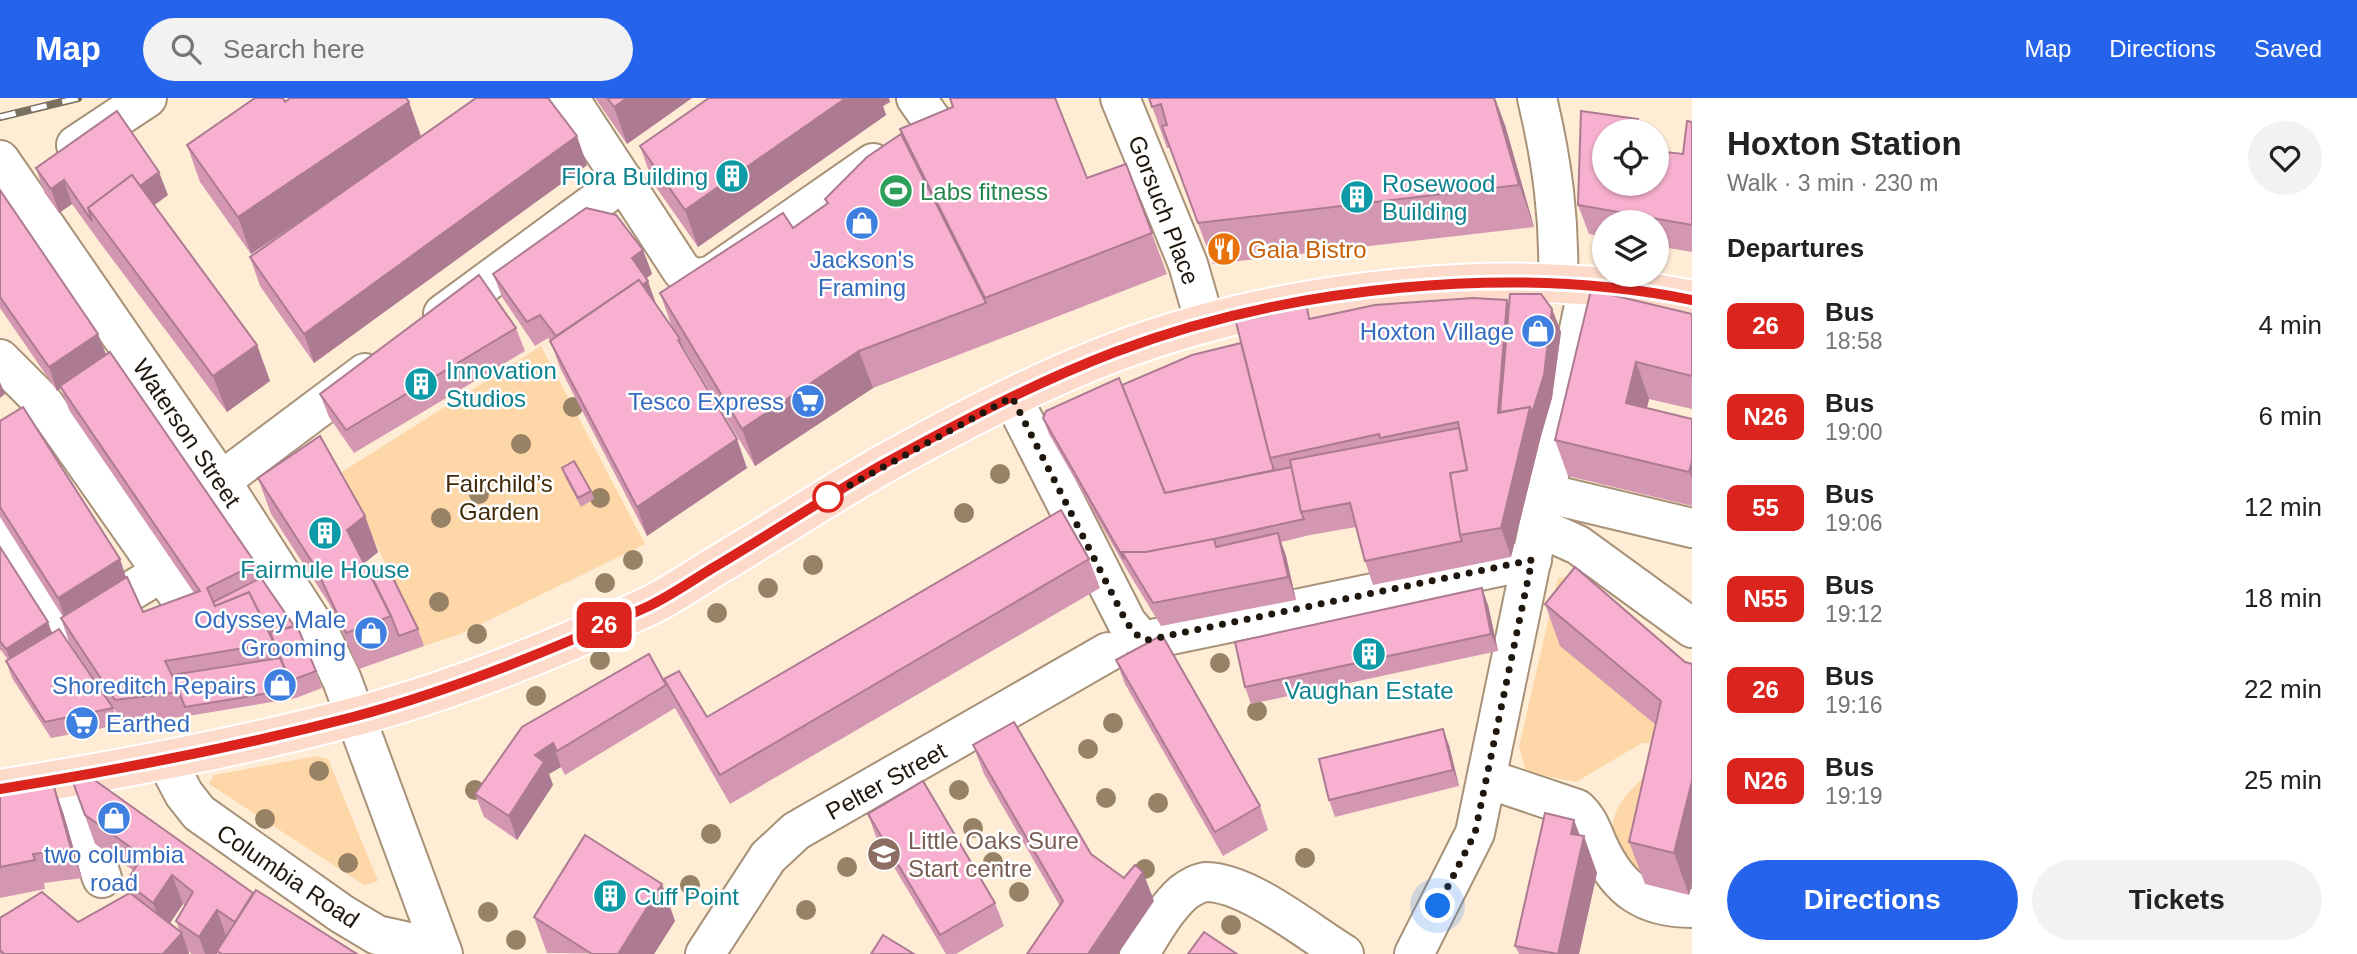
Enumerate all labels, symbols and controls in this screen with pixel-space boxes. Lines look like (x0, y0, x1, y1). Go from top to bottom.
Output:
search box (143, 18, 633, 81)
text: Map (35, 30, 101, 67)
icon: search (167, 30, 205, 68)
text: Search here (223, 34, 365, 64)
text: Map (2025, 35, 2071, 62)
text: Directions (2109, 35, 2216, 62)
text: Saved (2254, 35, 2322, 62)
map controls (1592, 119, 1669, 287)
button: locate (1592, 119, 1669, 196)
button: heart (2248, 121, 2322, 195)
text: Hoxton Station (1727, 125, 1962, 162)
street label: Gorsuch Place (1123, 132, 1205, 288)
building icon: Flora Building (713, 157, 751, 195)
place label: Flora Building (561, 163, 708, 190)
place label: Rosewood Building (1382, 170, 1495, 225)
text: Walk · 3 min · 230 m (1727, 170, 1938, 196)
sports icon: Labs fitness (877, 172, 915, 210)
place label: Labs fitness (920, 178, 1048, 205)
building icon: Rosewood Building (1338, 178, 1376, 216)
shop icon: Jackson's Framing (843, 204, 881, 242)
button: layers (1592, 210, 1669, 287)
restaurant icon: Gaia Bistro (1205, 230, 1243, 268)
text: Departures (1727, 233, 1864, 263)
place label: Gaia Bistro (1248, 236, 1367, 263)
place label: Jackson's Framing (810, 246, 914, 301)
text: Bus (1825, 297, 1874, 327)
text: 4 min (2258, 310, 2322, 340)
shop icon: Hoxton Village (1519, 312, 1557, 350)
text: 26 (1752, 312, 1779, 339)
place label: Hoxton Village (1360, 318, 1514, 345)
text: 18:58 (1825, 328, 1883, 354)
street label: Waterson Street (128, 354, 247, 512)
place label: Innovation Studios (446, 357, 557, 412)
building icon: Innovation Studios (402, 365, 440, 403)
supermarket icon: Tesco Express (789, 382, 827, 420)
place label: Tesco Express (628, 388, 784, 415)
text: Bus (1825, 388, 1874, 418)
text: 6 min (2258, 401, 2322, 431)
text: N26 (1743, 403, 1788, 430)
text: 19:00 (1825, 419, 1883, 445)
park label: Fairchild’s Garden (445, 470, 553, 525)
text: Bus (1825, 479, 1874, 509)
unlabelled marker (813, 482, 843, 512)
text: 12 min (2244, 492, 2322, 522)
text: 55 (1752, 494, 1779, 521)
text: 19:06 (1825, 510, 1883, 536)
building icon: Fairmule House (306, 514, 344, 552)
place label: Fairmule House (240, 556, 410, 583)
text: Bus (1825, 570, 1874, 600)
text: 18 min (2244, 583, 2322, 613)
text: N55 (1743, 585, 1788, 612)
text: 19:12 (1825, 601, 1883, 627)
line badge: 26 (572, 602, 636, 648)
place label: Odyssey Male Grooming (194, 606, 346, 661)
text: 26 (591, 611, 617, 638)
shop icon: Odyssey Male Grooming (352, 614, 390, 652)
building icon: Vaughan Estate (1350, 635, 1388, 673)
text: Bus (1825, 661, 1874, 691)
shop icon: Shoreditch Repairs (261, 666, 299, 704)
place label: Shoreditch Repairs (52, 672, 256, 699)
text: 22 min (2244, 674, 2322, 704)
text: 26 (1752, 676, 1779, 703)
place label: Vaughan Estate (1284, 677, 1454, 704)
text: 19:16 (1825, 692, 1883, 718)
supermarket icon: Earthed (63, 704, 101, 742)
place label: Earthed (106, 710, 190, 737)
street label: Pelter Street (821, 737, 951, 825)
text: Bus (1825, 752, 1874, 782)
text: 25 min (2244, 765, 2322, 795)
text: N26 (1743, 767, 1788, 794)
text: 19:19 (1825, 783, 1883, 809)
shop icon: two columbia road (95, 799, 133, 837)
street label: Columbia Road (212, 819, 364, 933)
place label: Little Oaks Sure Start centre (908, 827, 1079, 882)
school or university icon: Little Oaks Sure Start centre (865, 835, 903, 873)
place label: two columbia road (44, 841, 185, 896)
button: Directions (1727, 860, 2018, 940)
button: Tickets (2032, 860, 2322, 940)
building icon: Cuff Point (591, 877, 629, 915)
place label: Cuff Point (634, 883, 739, 910)
your location (1420, 888, 1455, 923)

